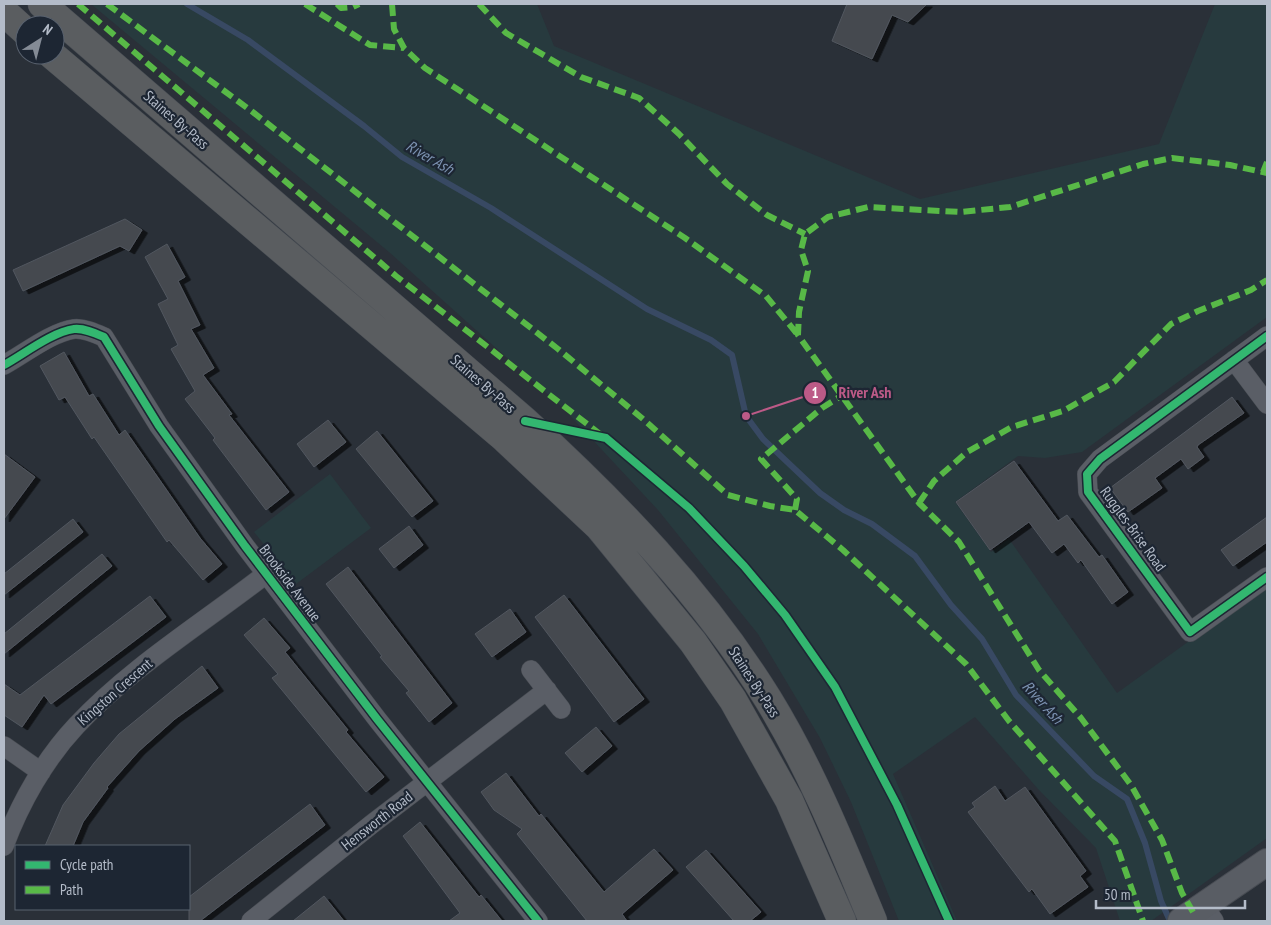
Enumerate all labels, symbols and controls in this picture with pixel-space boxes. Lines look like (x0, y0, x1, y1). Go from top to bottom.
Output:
north arrow (15, 15, 65, 65)
text: N (39, 20, 56, 39)
street label: Staines By-Pass (140, 86, 213, 153)
water label: River Ash (403, 136, 458, 179)
street label: Staines By-Pass (447, 350, 520, 417)
callout: River Ash (803, 377, 901, 408)
text: River Ash (838, 382, 892, 402)
text: 1 (811, 383, 819, 402)
street label: Ruggles-Brise Road (1096, 483, 1171, 575)
street label: Brookside Avenue (255, 540, 326, 625)
street label: Staines By-Pass (725, 643, 784, 721)
street label: Kingston Crescent (73, 654, 156, 729)
water label: River Ash (1018, 676, 1068, 728)
street label: Hensworth Road (337, 787, 416, 854)
legend (15, 845, 190, 910)
text: Cycle path (60, 855, 113, 874)
scale bar (1096, 878, 1245, 910)
text: Path (60, 880, 83, 899)
text: 50 m (1104, 885, 1130, 904)

